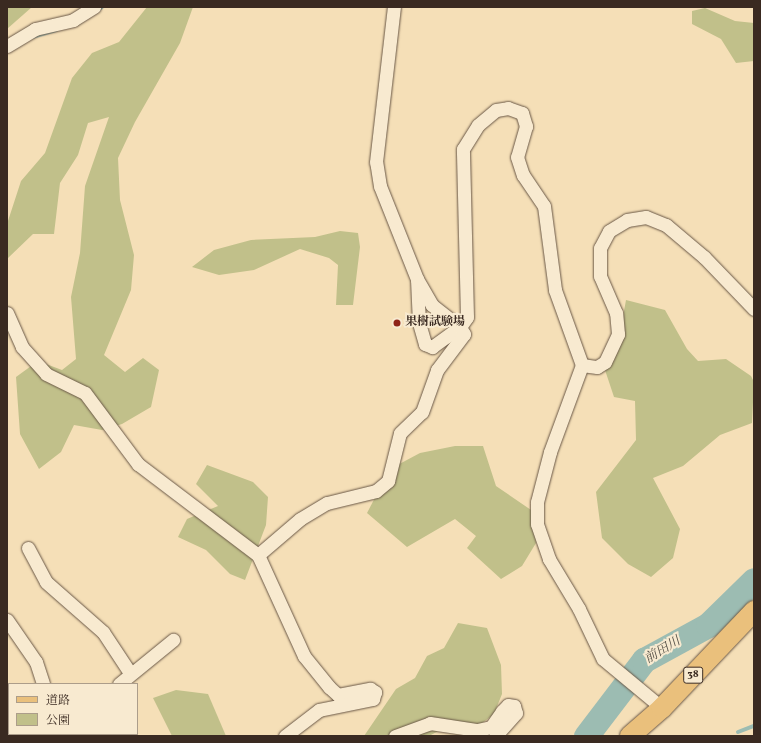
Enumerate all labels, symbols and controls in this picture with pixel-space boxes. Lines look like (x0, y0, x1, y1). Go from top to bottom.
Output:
place label: 果樹試験場 (405, 316, 465, 330)
marker: 果樹試験場 (392, 318, 402, 328)
water label: 前田川 (642, 634, 684, 668)
road number: 38 (683, 666, 703, 684)
legend (8, 683, 138, 735)
text: 道路 (46, 693, 70, 709)
text: 公園 (46, 713, 70, 729)

